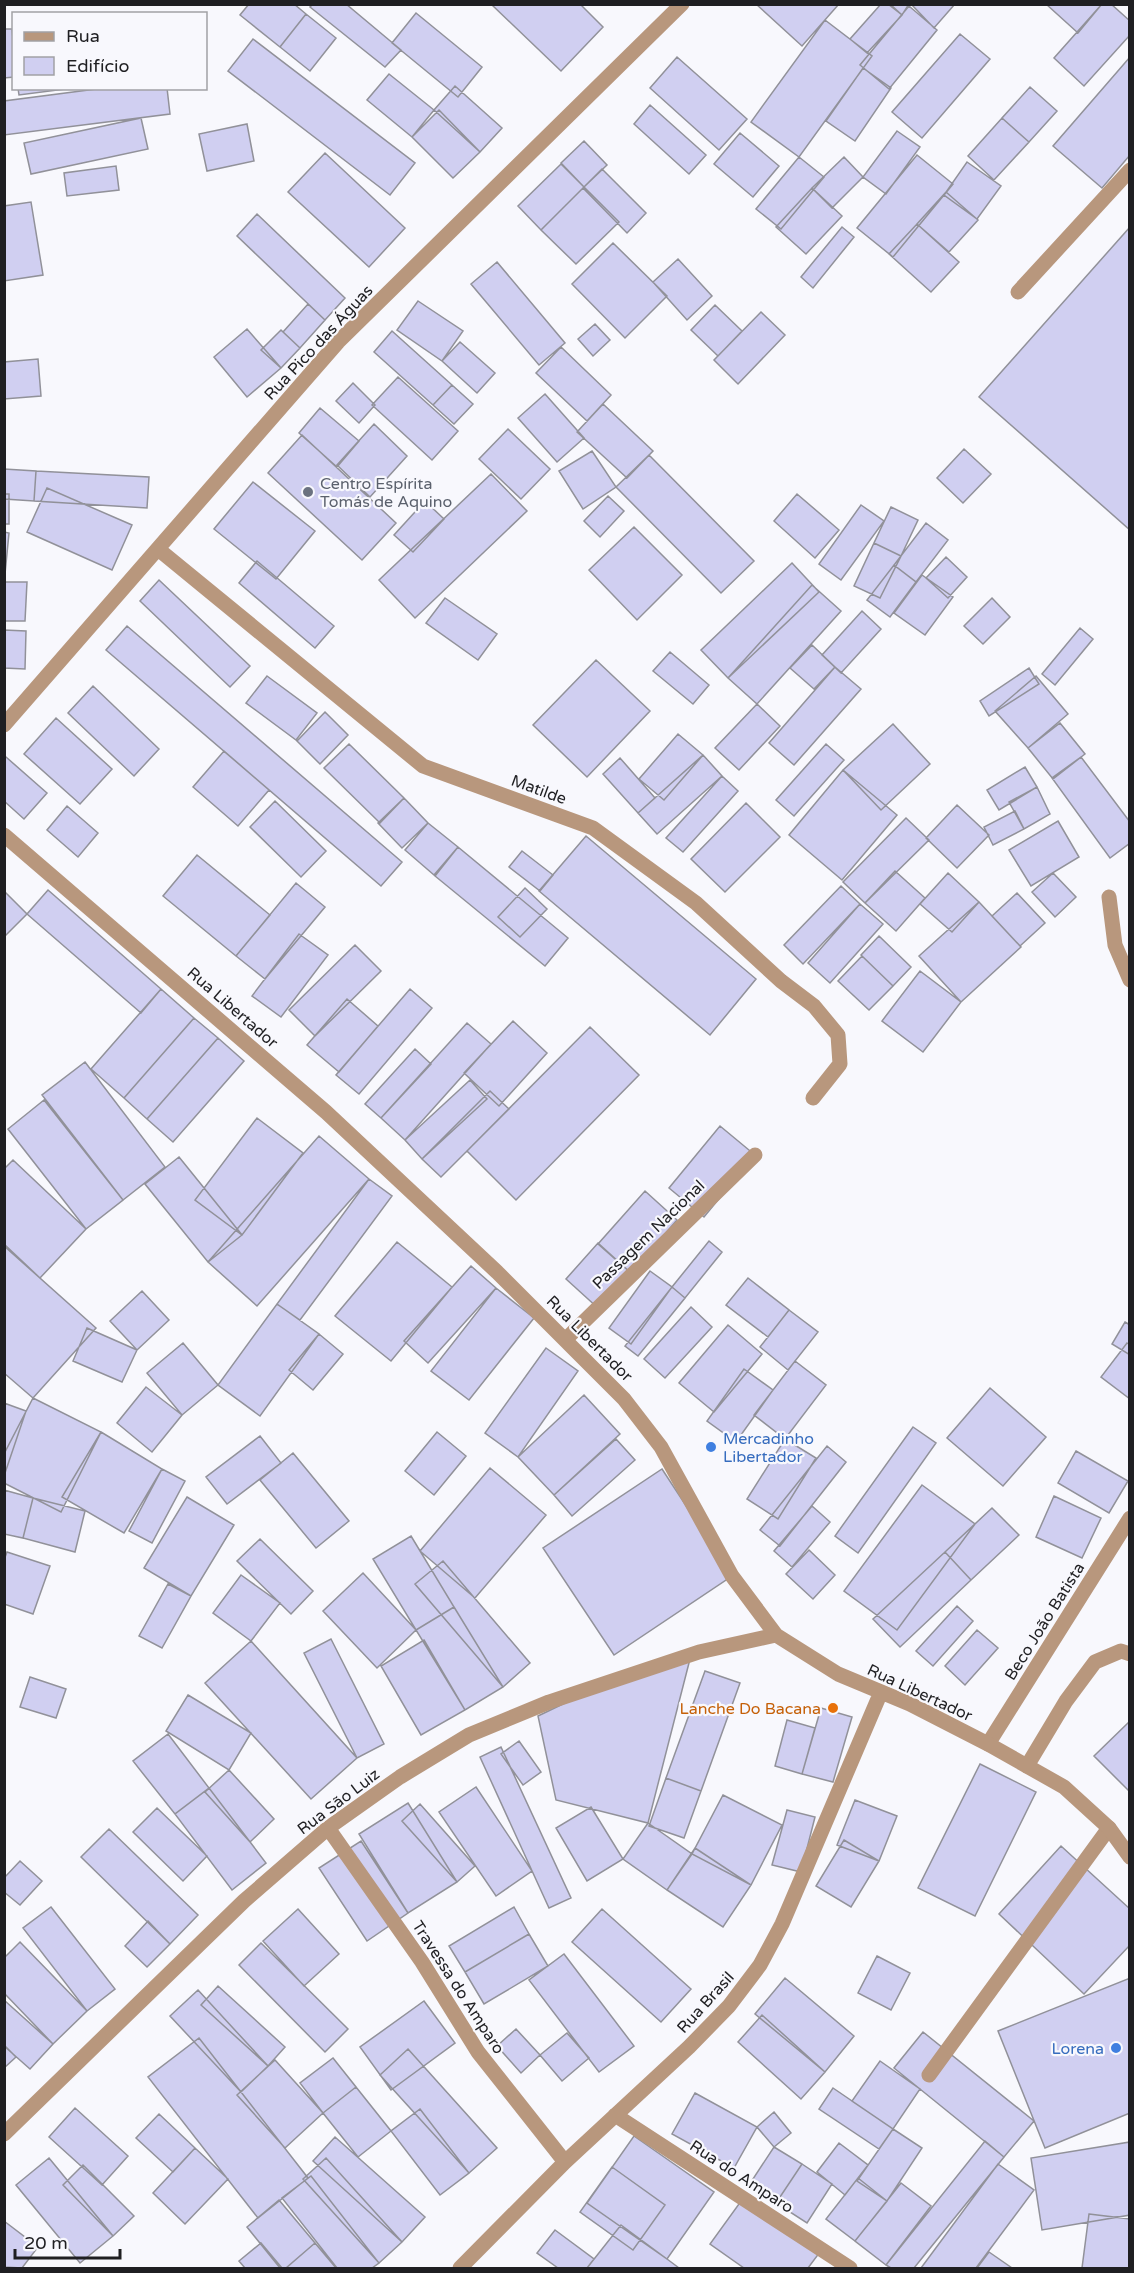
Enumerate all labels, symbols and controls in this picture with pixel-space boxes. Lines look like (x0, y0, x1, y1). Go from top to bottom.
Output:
legend (12, 12, 207, 90)
text: Rua (66, 25, 100, 47)
text: Edifício (66, 55, 130, 77)
street label: Rua Pico das Águas (260, 281, 377, 405)
place label: Centro Espírita Tomás de Aquino (320, 474, 452, 512)
marker: Centro Espírita Tomás de Aquino (301, 485, 315, 499)
street label: Matilde (508, 771, 569, 809)
street label: Rua Libertador (183, 963, 283, 1053)
street label: Passagem Nacional (588, 1176, 709, 1293)
street label: Rua Libertador (542, 1291, 637, 1387)
place label: Mercadinho Libertador (723, 1429, 814, 1467)
marker: Mercadinho Libertador (704, 1440, 718, 1454)
street label: Beco João Batista (1001, 1559, 1089, 1684)
street label: Rua Libertador (864, 1660, 976, 1726)
place label: Lanche Do Bacana (680, 1699, 821, 1719)
marker: Lanche Do Bacana (826, 1701, 840, 1715)
street label: Rua São Luiz (293, 1764, 384, 1839)
street label: Travessa do Amparo (408, 1917, 509, 2058)
street label: Rua Brasil (673, 1968, 739, 2038)
place label: Lorena (1051, 2039, 1104, 2059)
marker: Lorena (1109, 2041, 1123, 2055)
street label: Rua do Amparo (686, 2136, 797, 2218)
scale bar (15, 2222, 120, 2260)
text: 20 m (24, 2232, 68, 2254)

